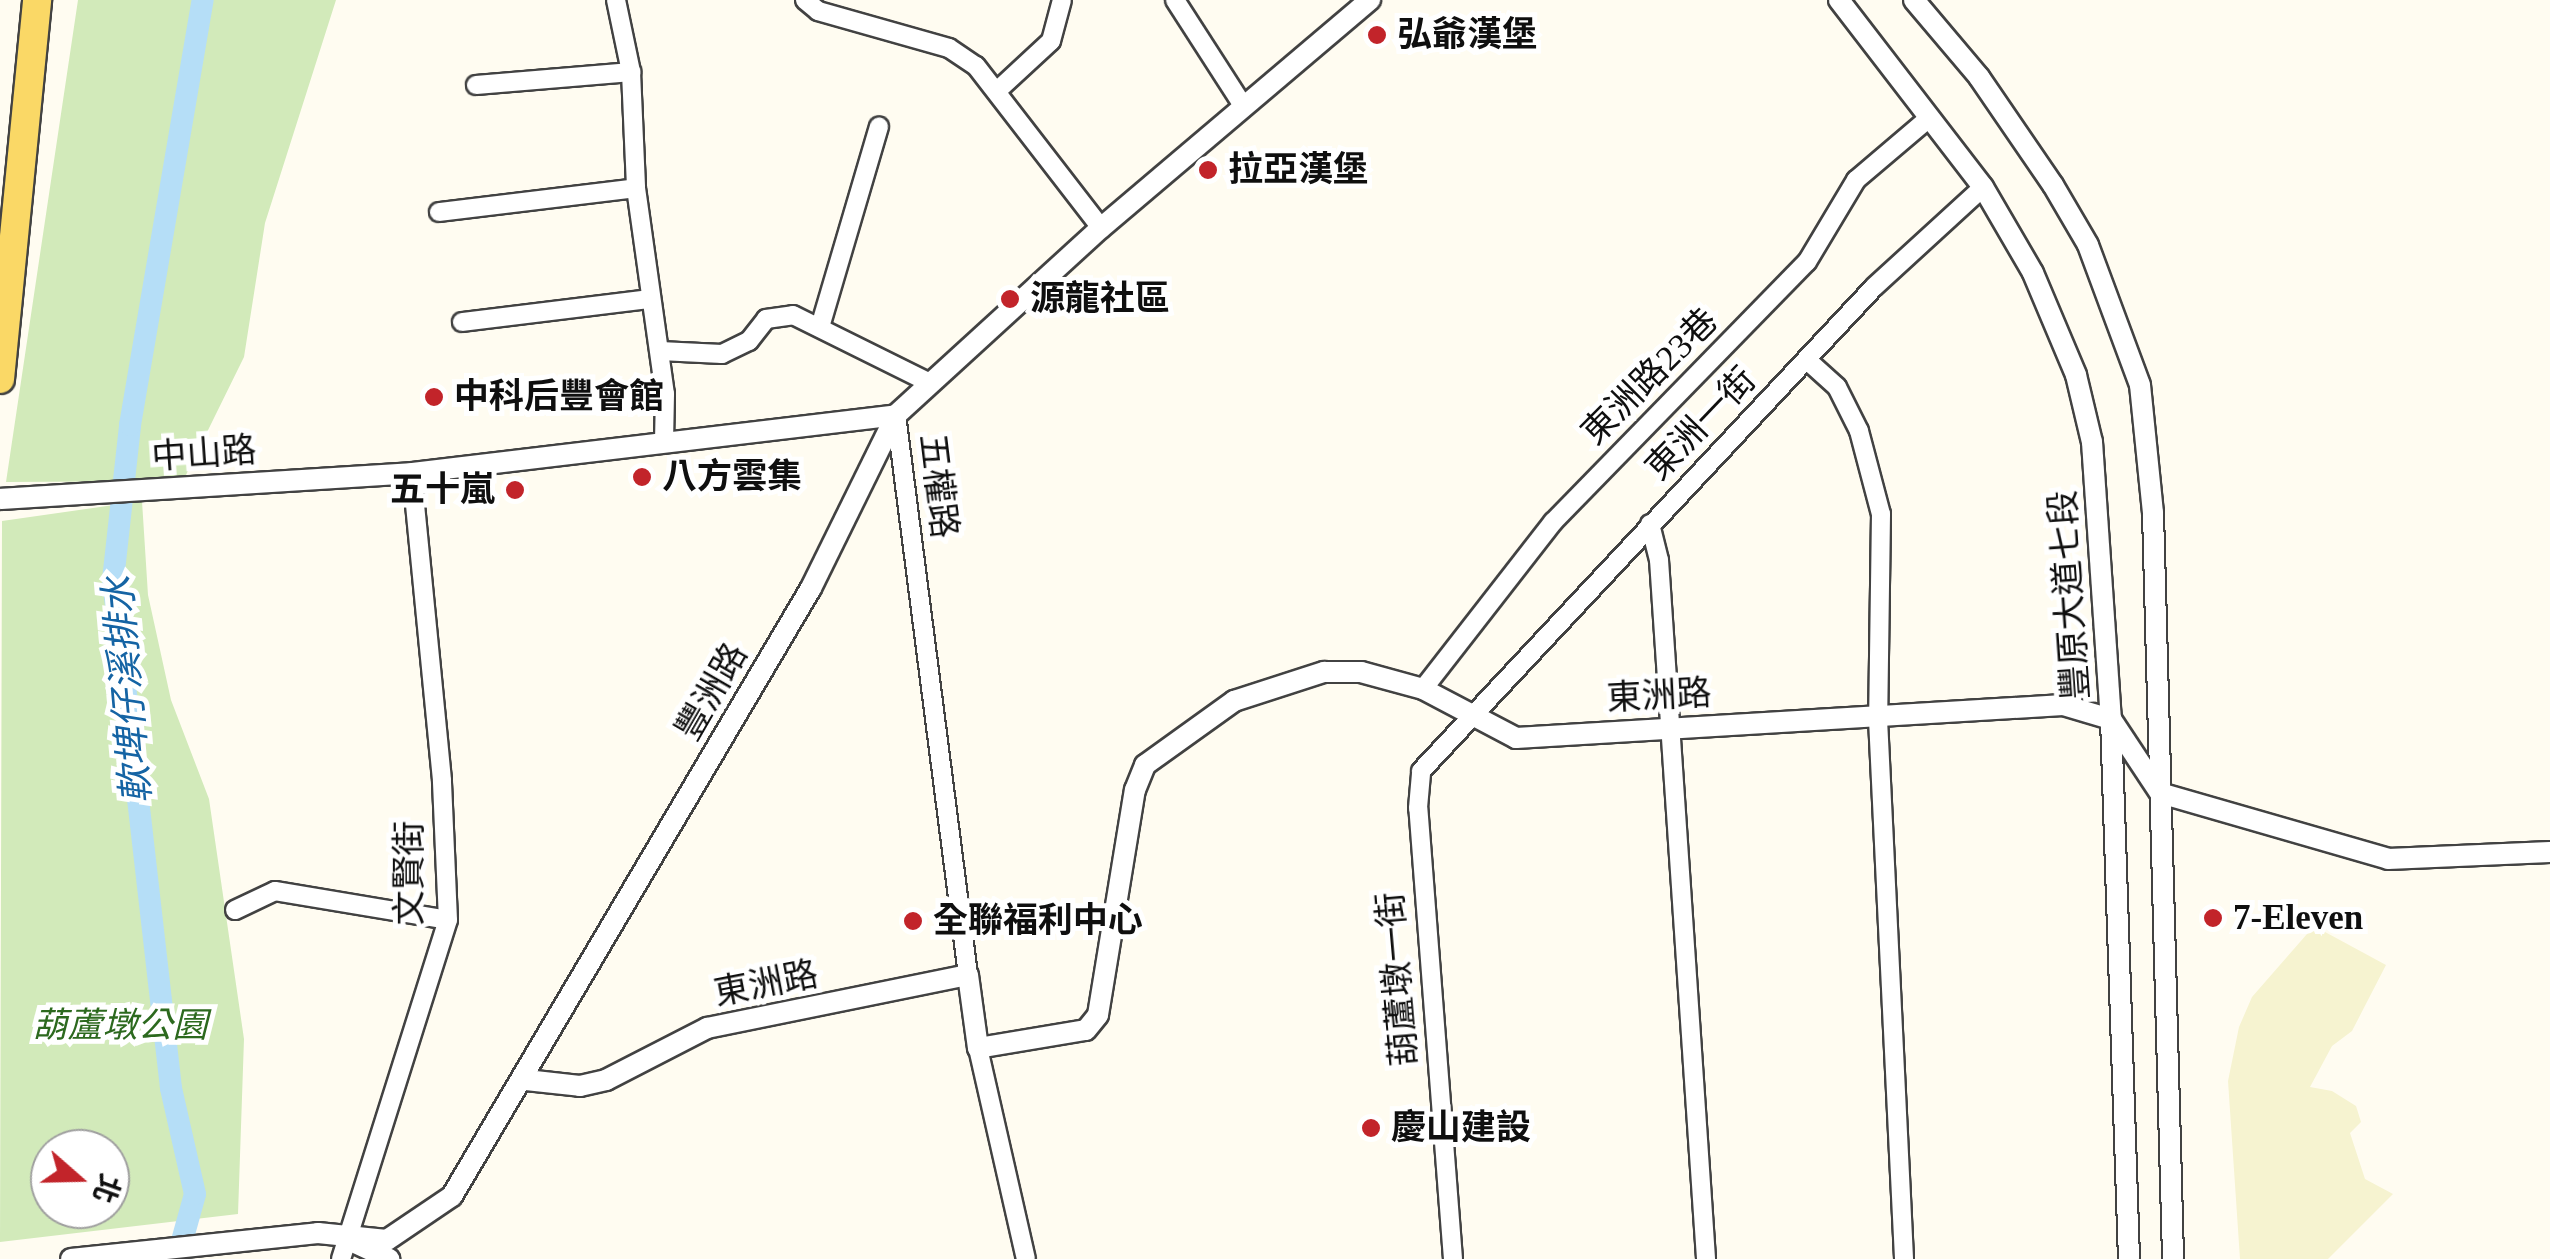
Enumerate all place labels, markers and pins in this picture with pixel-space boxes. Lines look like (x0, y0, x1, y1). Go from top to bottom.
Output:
place label: 弘爺漢堡 (1397, 14, 1537, 56)
marker: 弘爺漢堡 (1366, 24, 1388, 46)
place label: 拉亞漢堡 (1228, 149, 1368, 191)
marker: 拉亞漢堡 (1197, 159, 1219, 181)
place label: 源龍社區 (1030, 278, 1170, 320)
marker: 源龍社區 (999, 288, 1021, 310)
place label: 中科后豐會館 (454, 376, 664, 418)
marker: 中科后豐會館 (423, 386, 445, 408)
place label: 八方雲集 (662, 456, 802, 498)
marker: 八方雲集 (631, 466, 653, 488)
place label: 五十嵐 (390, 469, 495, 511)
marker: 五十嵐 (504, 479, 526, 501)
place label: 7-Eleven (2233, 897, 2363, 939)
place label: 全聯福利中心 (933, 900, 1143, 942)
marker: 7-Eleven (2202, 907, 2224, 929)
marker: 全聯福利中心 (902, 910, 924, 932)
place label: 慶山建設 (1391, 1107, 1531, 1149)
marker: 慶山建設 (1360, 1117, 1382, 1139)

